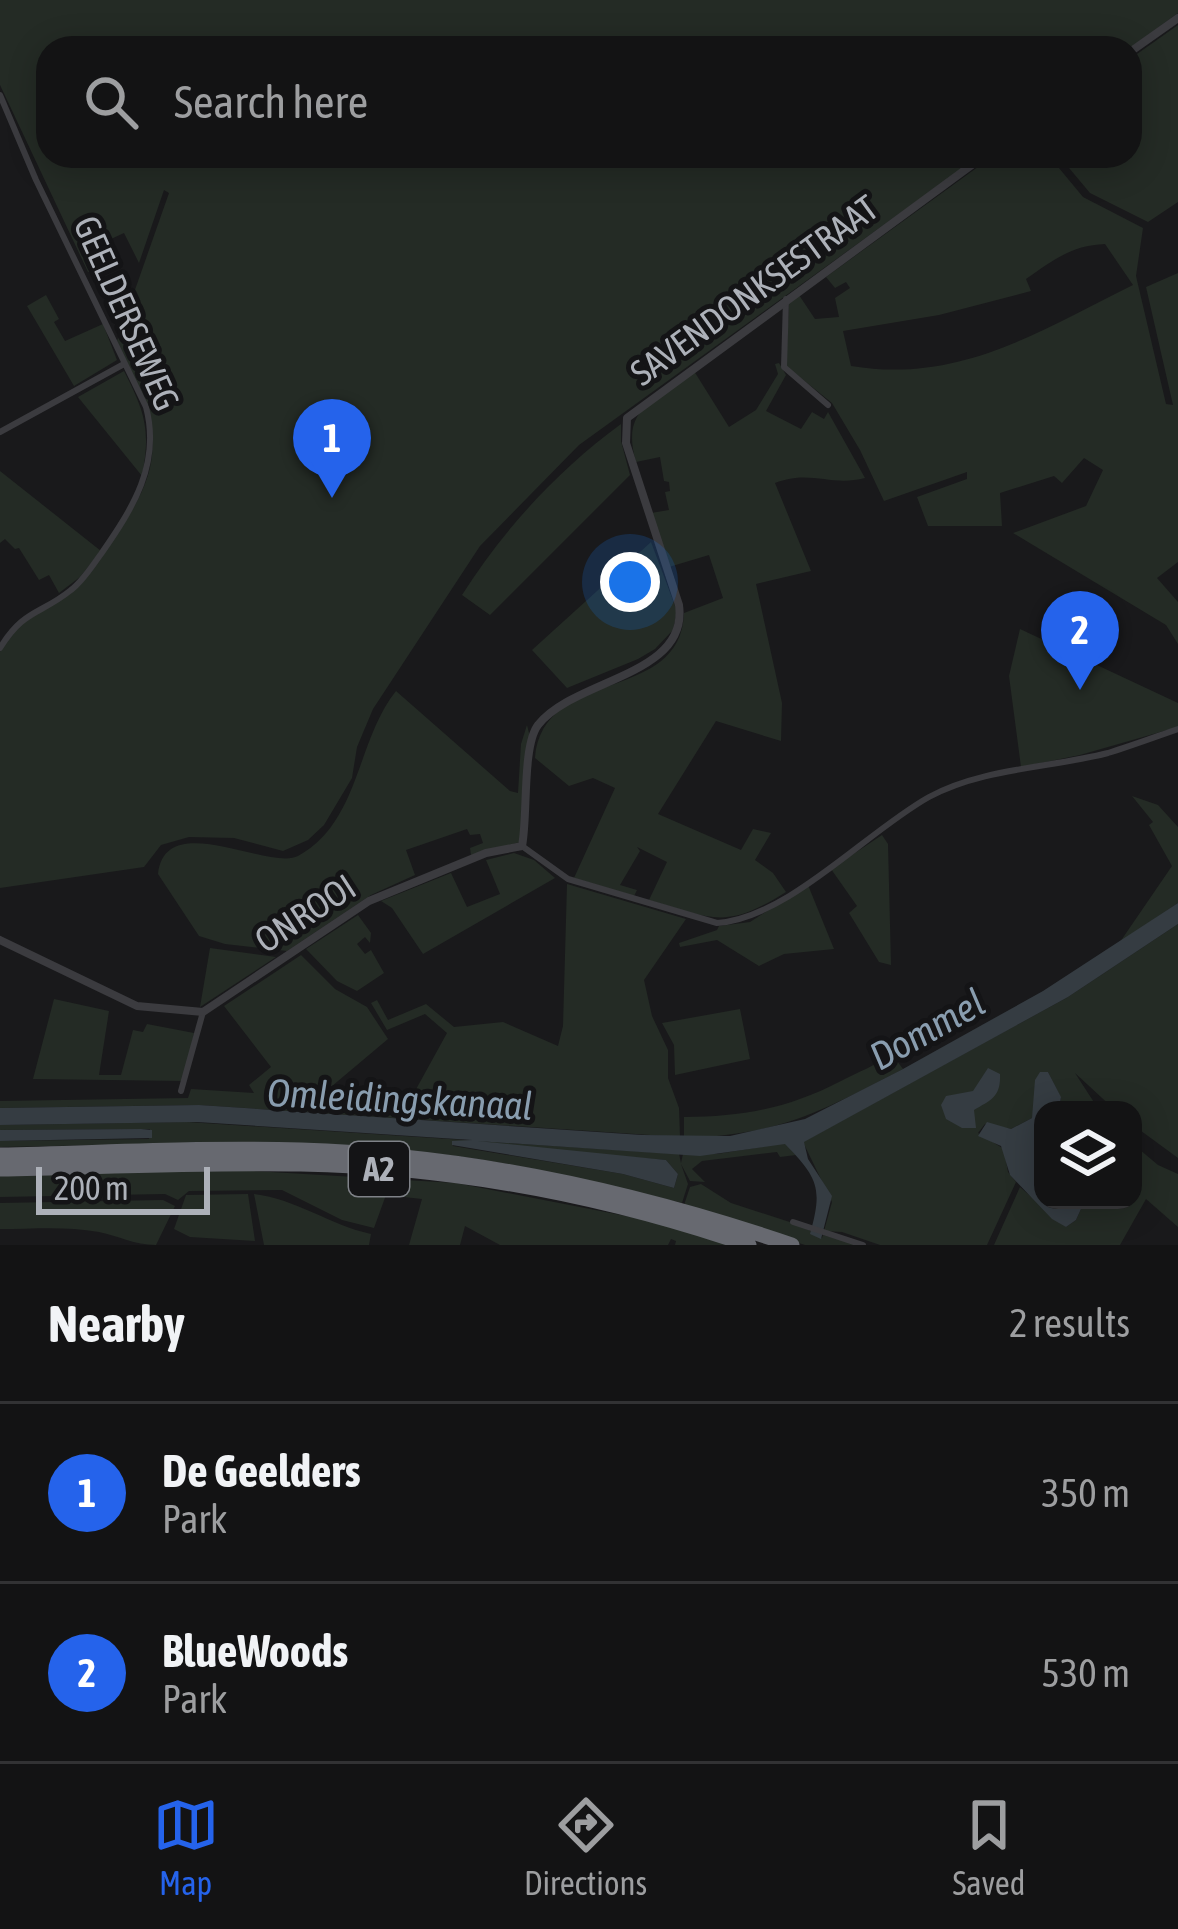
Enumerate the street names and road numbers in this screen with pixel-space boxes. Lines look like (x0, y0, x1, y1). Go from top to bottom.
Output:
street label: SAVENDONKSESTRAAT (622, 186, 886, 394)
street label: GEELDERSEWEG (65, 209, 189, 417)
street label: ONROOI (247, 865, 363, 961)
road number: A2 (349, 1142, 409, 1196)

